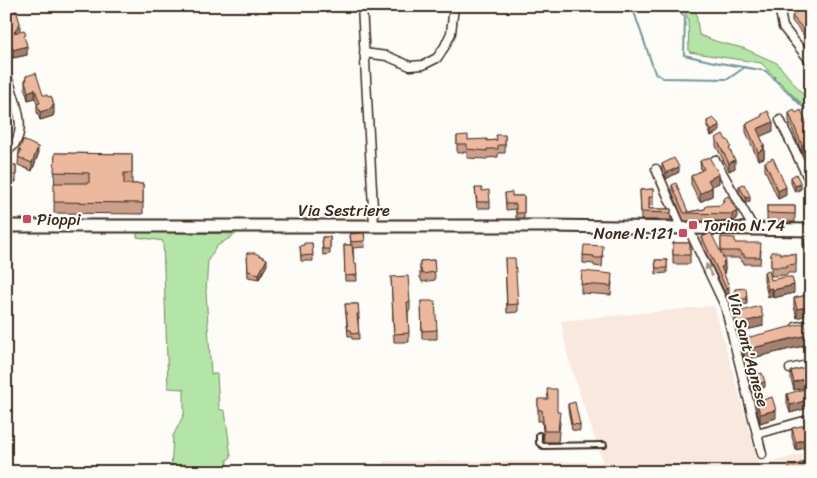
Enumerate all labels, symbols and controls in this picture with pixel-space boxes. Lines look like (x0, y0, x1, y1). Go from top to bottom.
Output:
street label: Via Sestriere (298, 196, 390, 225)
place label: Pioppi (37, 205, 81, 234)
place label: Torino N.74 (703, 211, 785, 240)
marker: Pioppi (21, 213, 33, 225)
place label: None N.121 (594, 219, 673, 248)
marker: Torino N.74 (687, 219, 699, 231)
marker: None N.121 (677, 227, 689, 239)
one-way arrow (705, 263, 713, 277)
street label: Via Sant'Agnese (719, 290, 778, 410)

